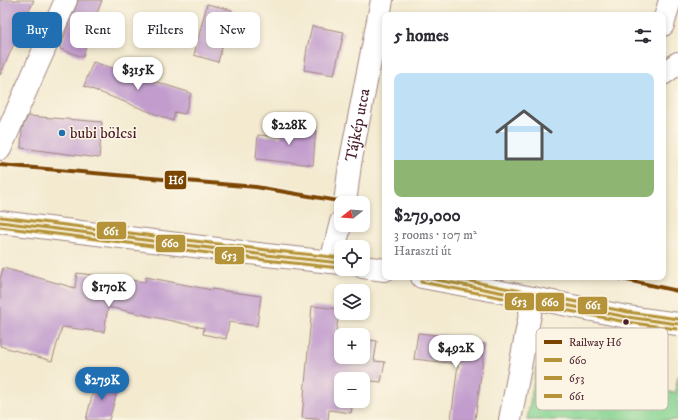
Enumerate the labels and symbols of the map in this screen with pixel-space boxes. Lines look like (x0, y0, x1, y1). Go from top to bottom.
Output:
pin: $315K (110, 57, 166, 91)
street label: Tájkép utca (341, 87, 375, 163)
pin: $228K (261, 112, 317, 146)
place label: bubi bölcsi (70, 123, 137, 143)
marker: bubi bölcsi (57, 128, 67, 138)
line badge: H6 (164, 170, 187, 190)
text: H6 (169, 174, 185, 188)
north arrow (334, 196, 370, 232)
line badge: 661 (96, 221, 127, 240)
text: 661 (103, 225, 119, 239)
line badge: 660 (155, 234, 186, 253)
text: 660 (161, 237, 179, 251)
line badge: 653 (214, 246, 245, 265)
text: 653 (221, 249, 237, 263)
pin: $170K (81, 274, 137, 308)
line badge: 653 (504, 292, 535, 311)
line badge: 660 (535, 292, 565, 312)
text: 653 (511, 295, 527, 309)
text: 660 (541, 296, 559, 310)
line badge: 661 (577, 296, 608, 315)
text: 661 (585, 299, 601, 313)
unlabelled marker (621, 317, 631, 327)
legend (536, 328, 668, 410)
pin: $492K (428, 335, 484, 369)
text: Railway H6 (569, 336, 622, 350)
text: 660 (569, 354, 586, 368)
pin: $279K (74, 367, 130, 401)
text: 653 (569, 372, 584, 386)
text: 661 (569, 390, 584, 404)

